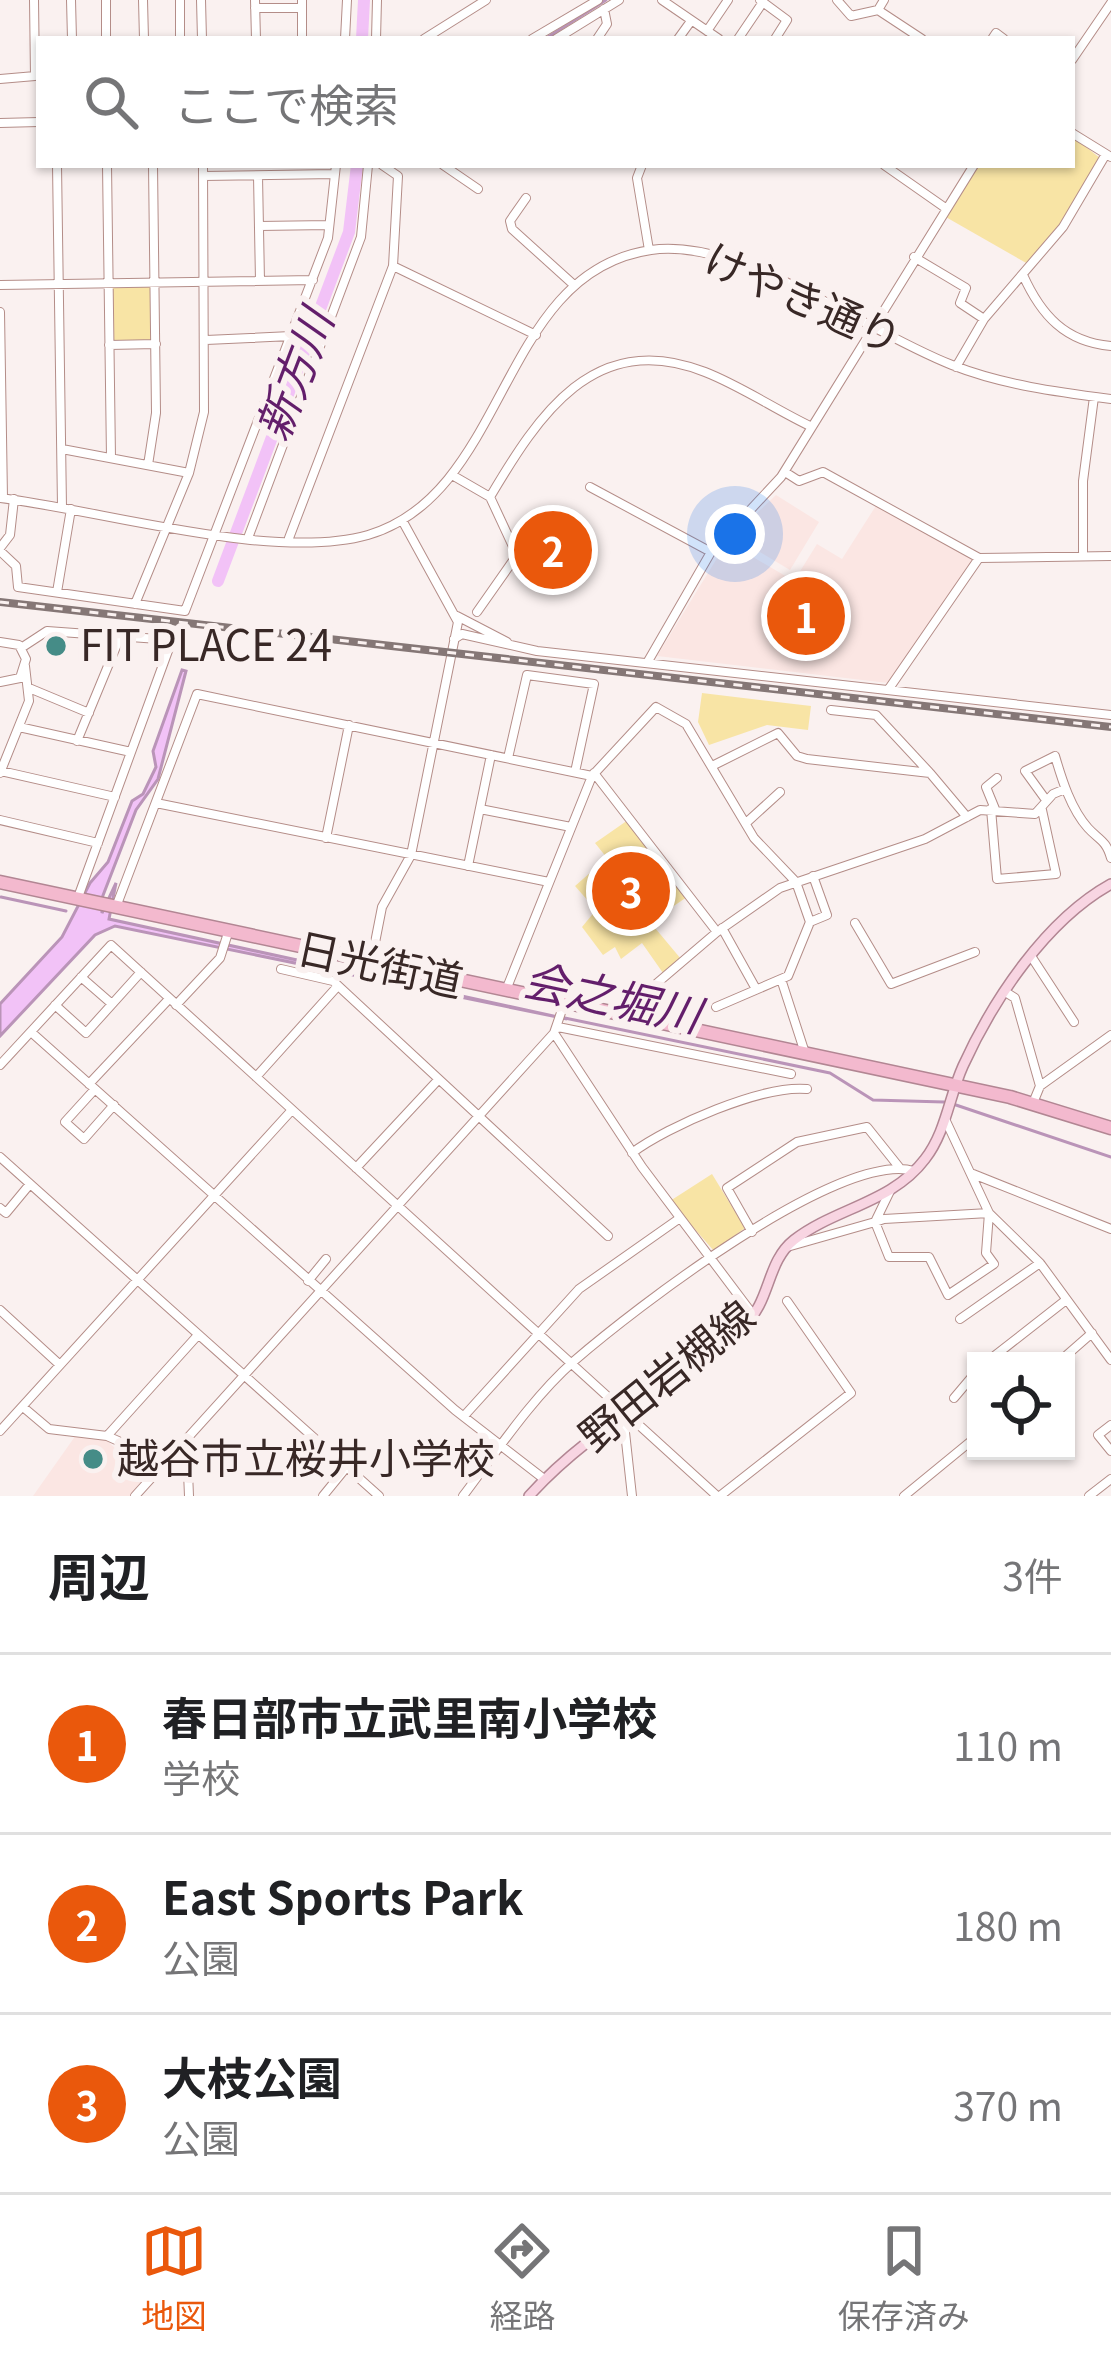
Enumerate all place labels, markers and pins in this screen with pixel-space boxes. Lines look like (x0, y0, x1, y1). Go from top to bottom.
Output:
pin: 2 (514, 505, 592, 595)
pin: 1 (767, 571, 845, 661)
place label: FIT PLACE 24 (80, 612, 332, 673)
marker: FIT PLACE 24 (43, 633, 69, 659)
pin: 3 (592, 846, 670, 936)
place label: 越谷市立桜井小学校 (117, 1425, 495, 1486)
marker: 越谷市立桜井小学校 (80, 1446, 106, 1472)

